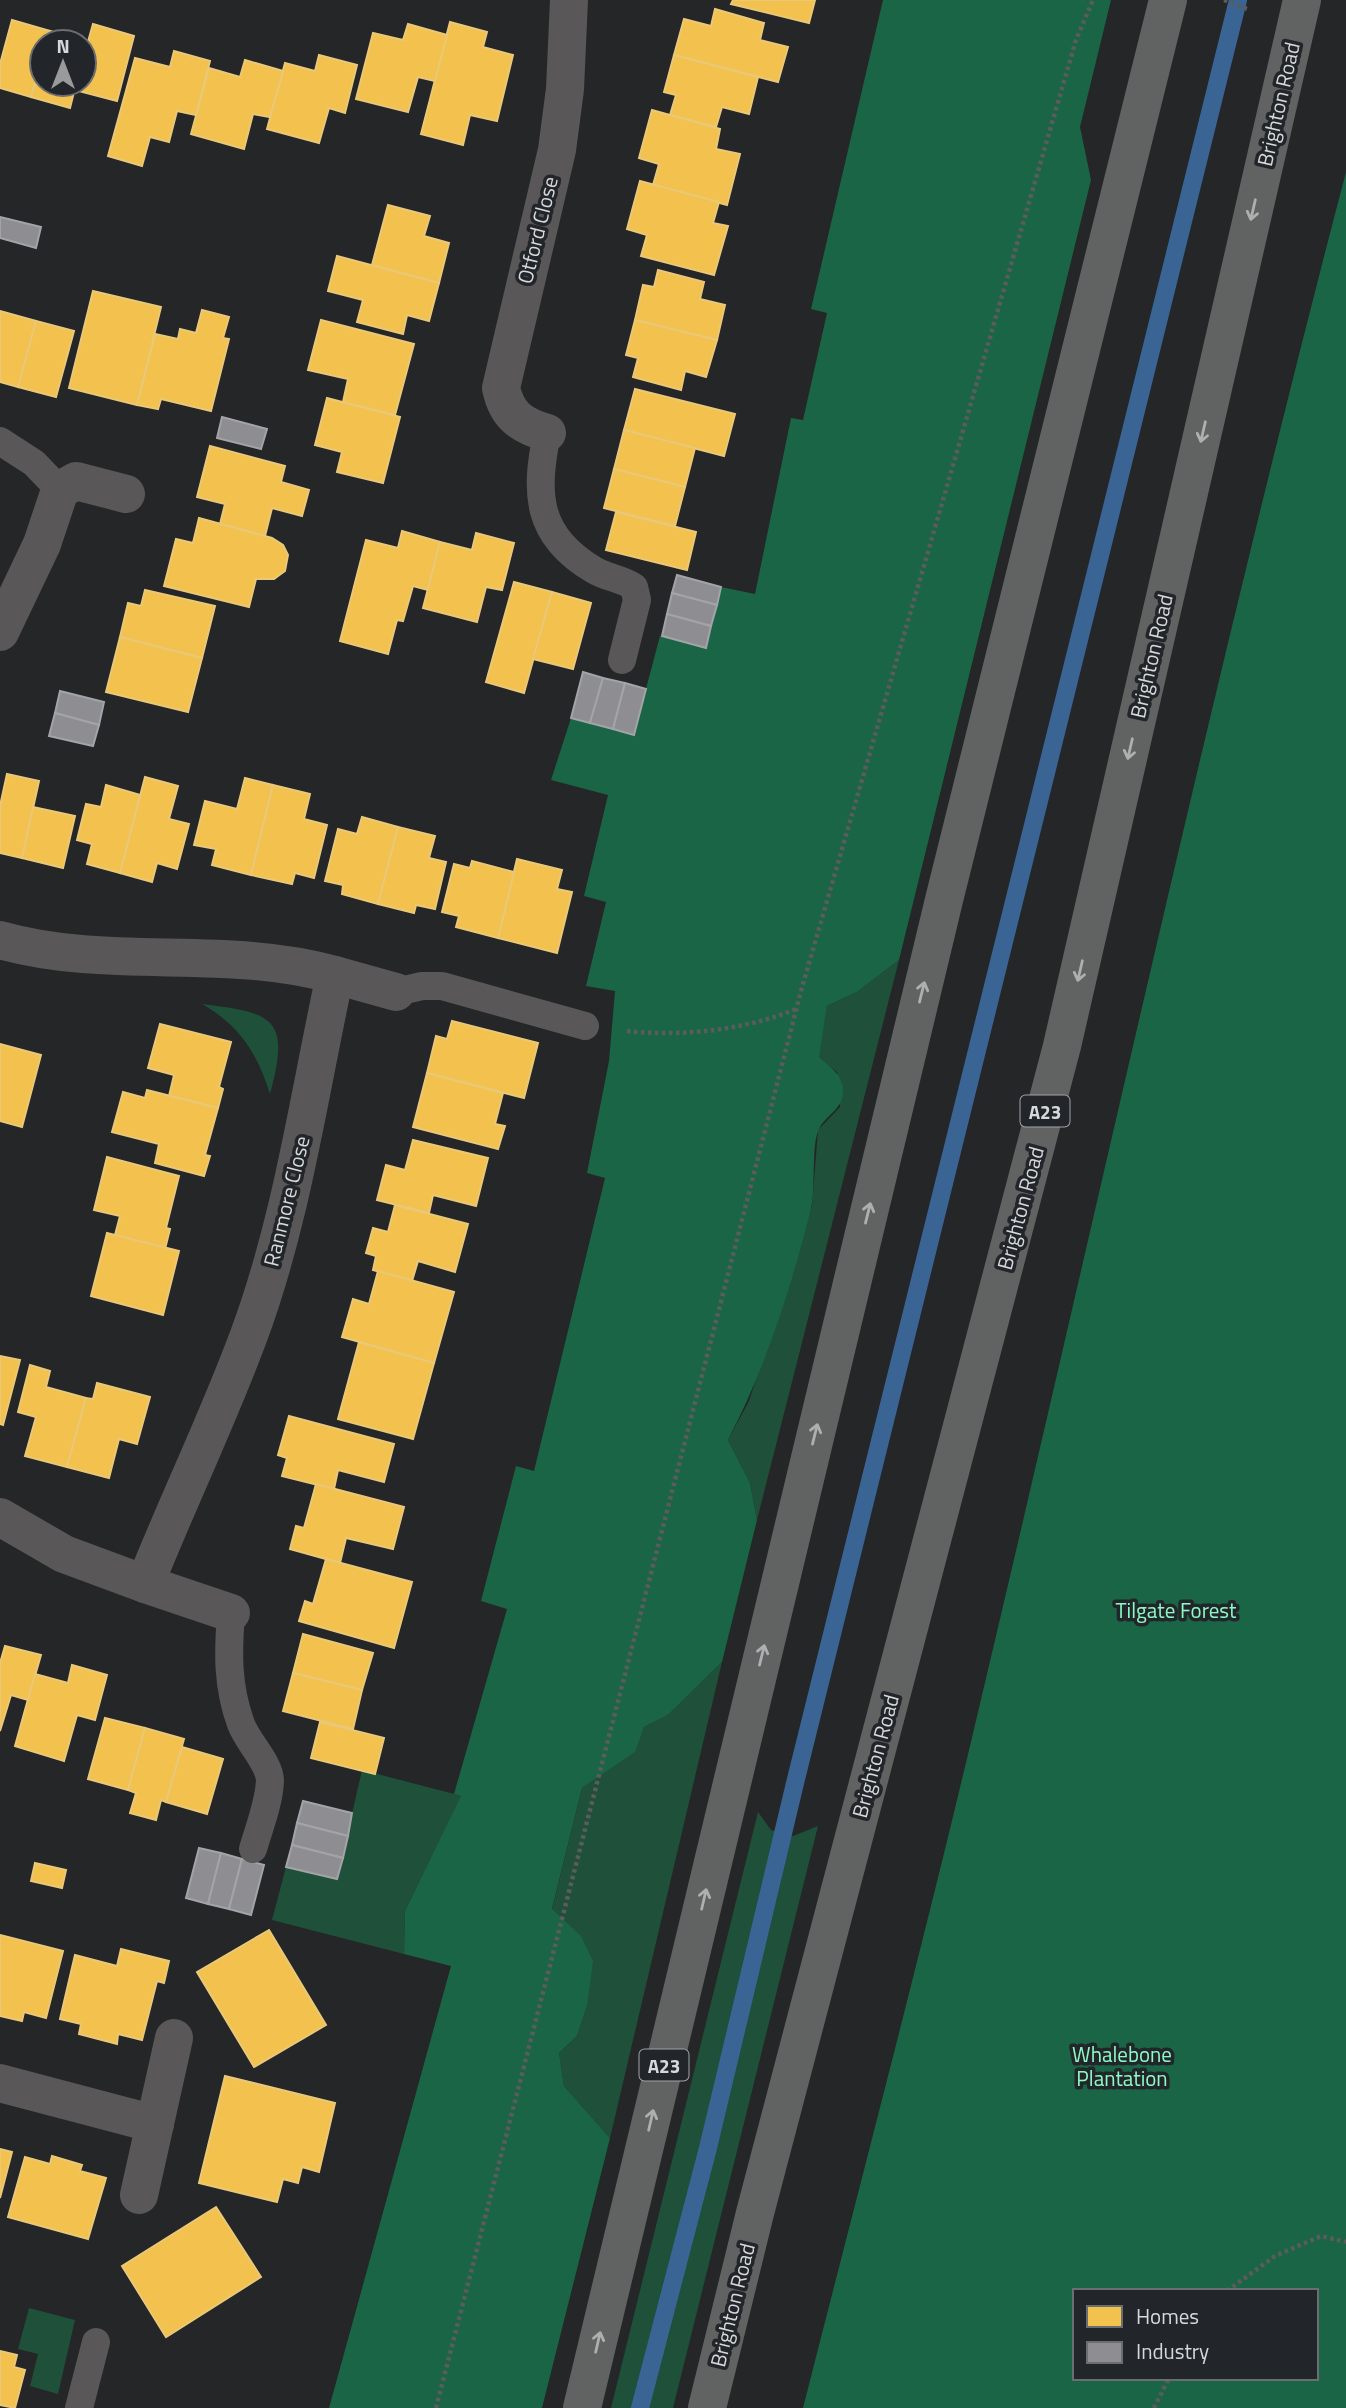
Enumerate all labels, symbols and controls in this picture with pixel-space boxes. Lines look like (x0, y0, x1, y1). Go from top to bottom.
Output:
north arrow (28, 28, 98, 98)
text: N (56, 31, 70, 60)
street label: Brighton Road (1248, 39, 1308, 169)
street label: Otford Close (508, 173, 566, 287)
one-way arrow (1246, 198, 1260, 221)
one-way arrow (1195, 420, 1208, 442)
street label: Brighton Road (1121, 591, 1181, 721)
one-way arrow (1123, 737, 1137, 760)
one-way arrow (1072, 959, 1086, 982)
one-way arrow (915, 981, 929, 1004)
road number: A23 (1020, 1096, 1070, 1126)
street label: Ranmore Close (254, 1132, 318, 1270)
street label: Brighton Road (988, 1143, 1052, 1273)
one-way arrow (862, 1202, 876, 1225)
one-way arrow (809, 1423, 822, 1446)
park label: Tilgate Forest (1116, 1594, 1237, 1626)
one-way arrow (756, 1644, 769, 1667)
street label: Brighton Road (843, 1691, 907, 1821)
one-way arrow (697, 1888, 711, 1911)
park label: Whalebone Plantation (1072, 2038, 1172, 2094)
road number: A23 (640, 2050, 688, 2080)
one-way arrow (644, 2109, 658, 2132)
street label: Brighton Road (701, 2240, 763, 2370)
legend (1073, 2289, 1318, 2380)
text: Homes (1136, 2300, 1199, 2332)
one-way arrow (591, 2331, 605, 2354)
text: Industry (1136, 2335, 1209, 2367)

